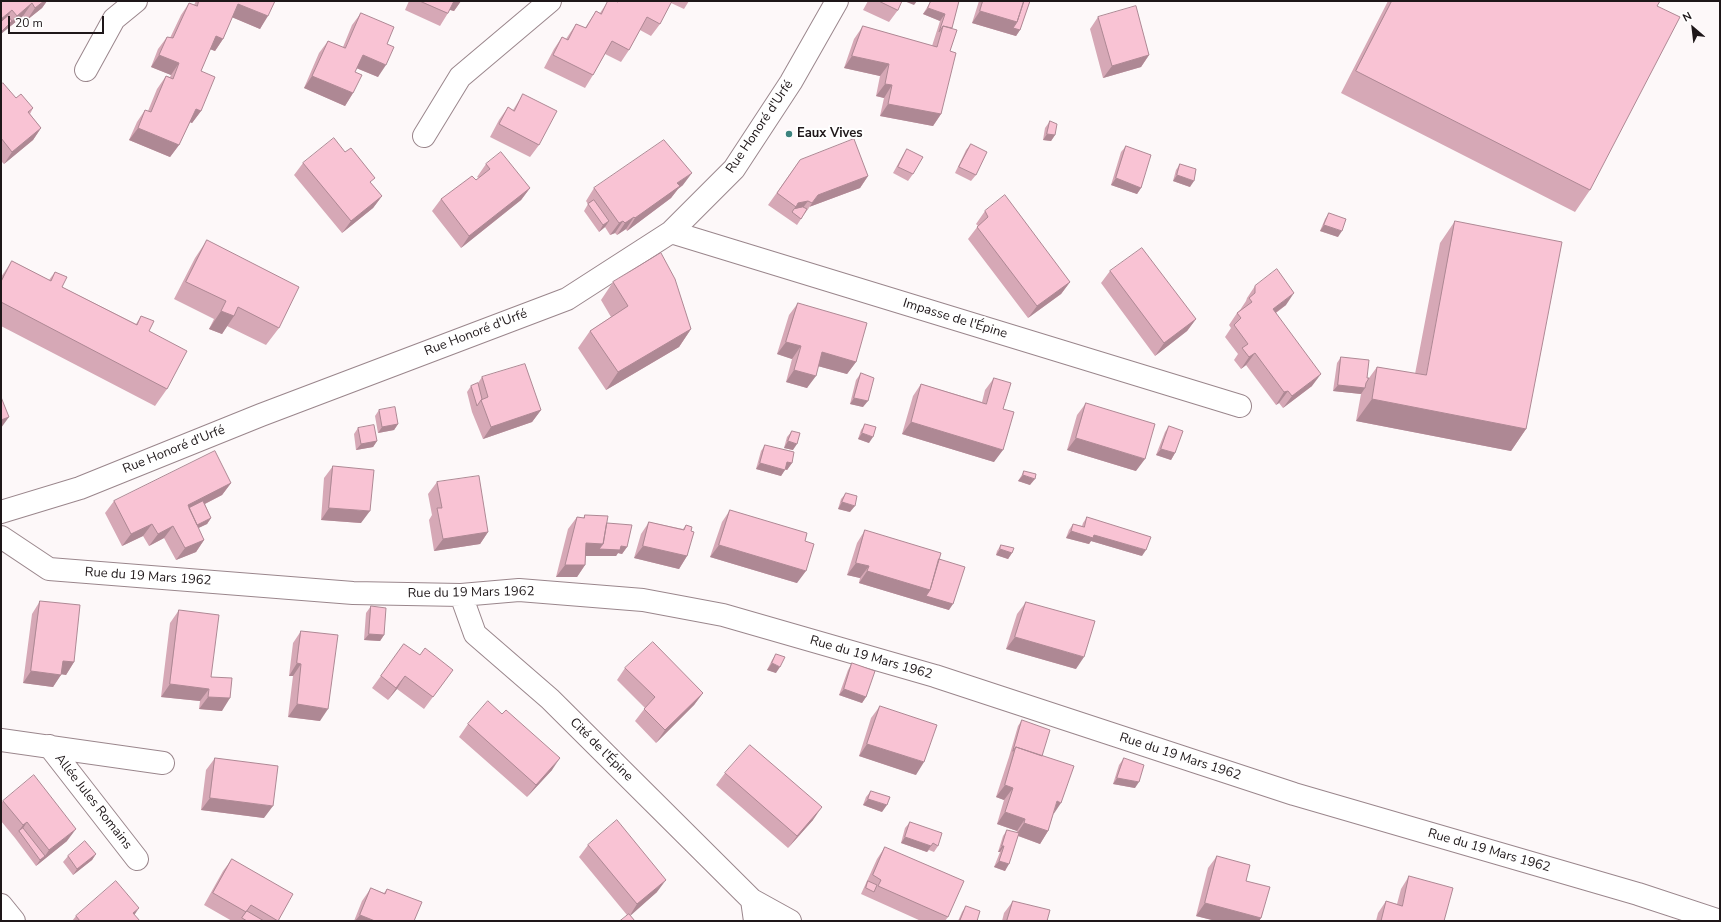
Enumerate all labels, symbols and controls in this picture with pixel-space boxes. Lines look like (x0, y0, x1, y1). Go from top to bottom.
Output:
scale bar (10, 8, 106, 34)
north arrow (1673, 8, 1713, 48)
text: N (1680, 8, 1694, 26)
text: 20 m (15, 15, 43, 31)
street label: Rue Honoré d'Urfé (723, 78, 797, 176)
place label: Eaux Vives (797, 126, 863, 142)
marker: Eaux Vives (784, 129, 794, 139)
street label: Impasse de l'Épine (901, 296, 1009, 342)
street label: Rue Honoré d'Urfé (422, 306, 530, 360)
street label: Rue Honoré d'Urfé (121, 422, 227, 478)
street label: Rue du 19 Mars 1962 (84, 565, 212, 589)
street label: Rue du 19 Mars 1962 (407, 584, 535, 602)
street label: Rue du 19 Mars 1962 (808, 633, 934, 683)
street label: Cité de l'Épine (566, 715, 636, 785)
street label: Rue du 19 Mars 1962 (1117, 730, 1243, 784)
street label: Allée Jules Romains (51, 751, 135, 853)
street label: Rue du 19 Mars 1962 (1426, 826, 1552, 876)

